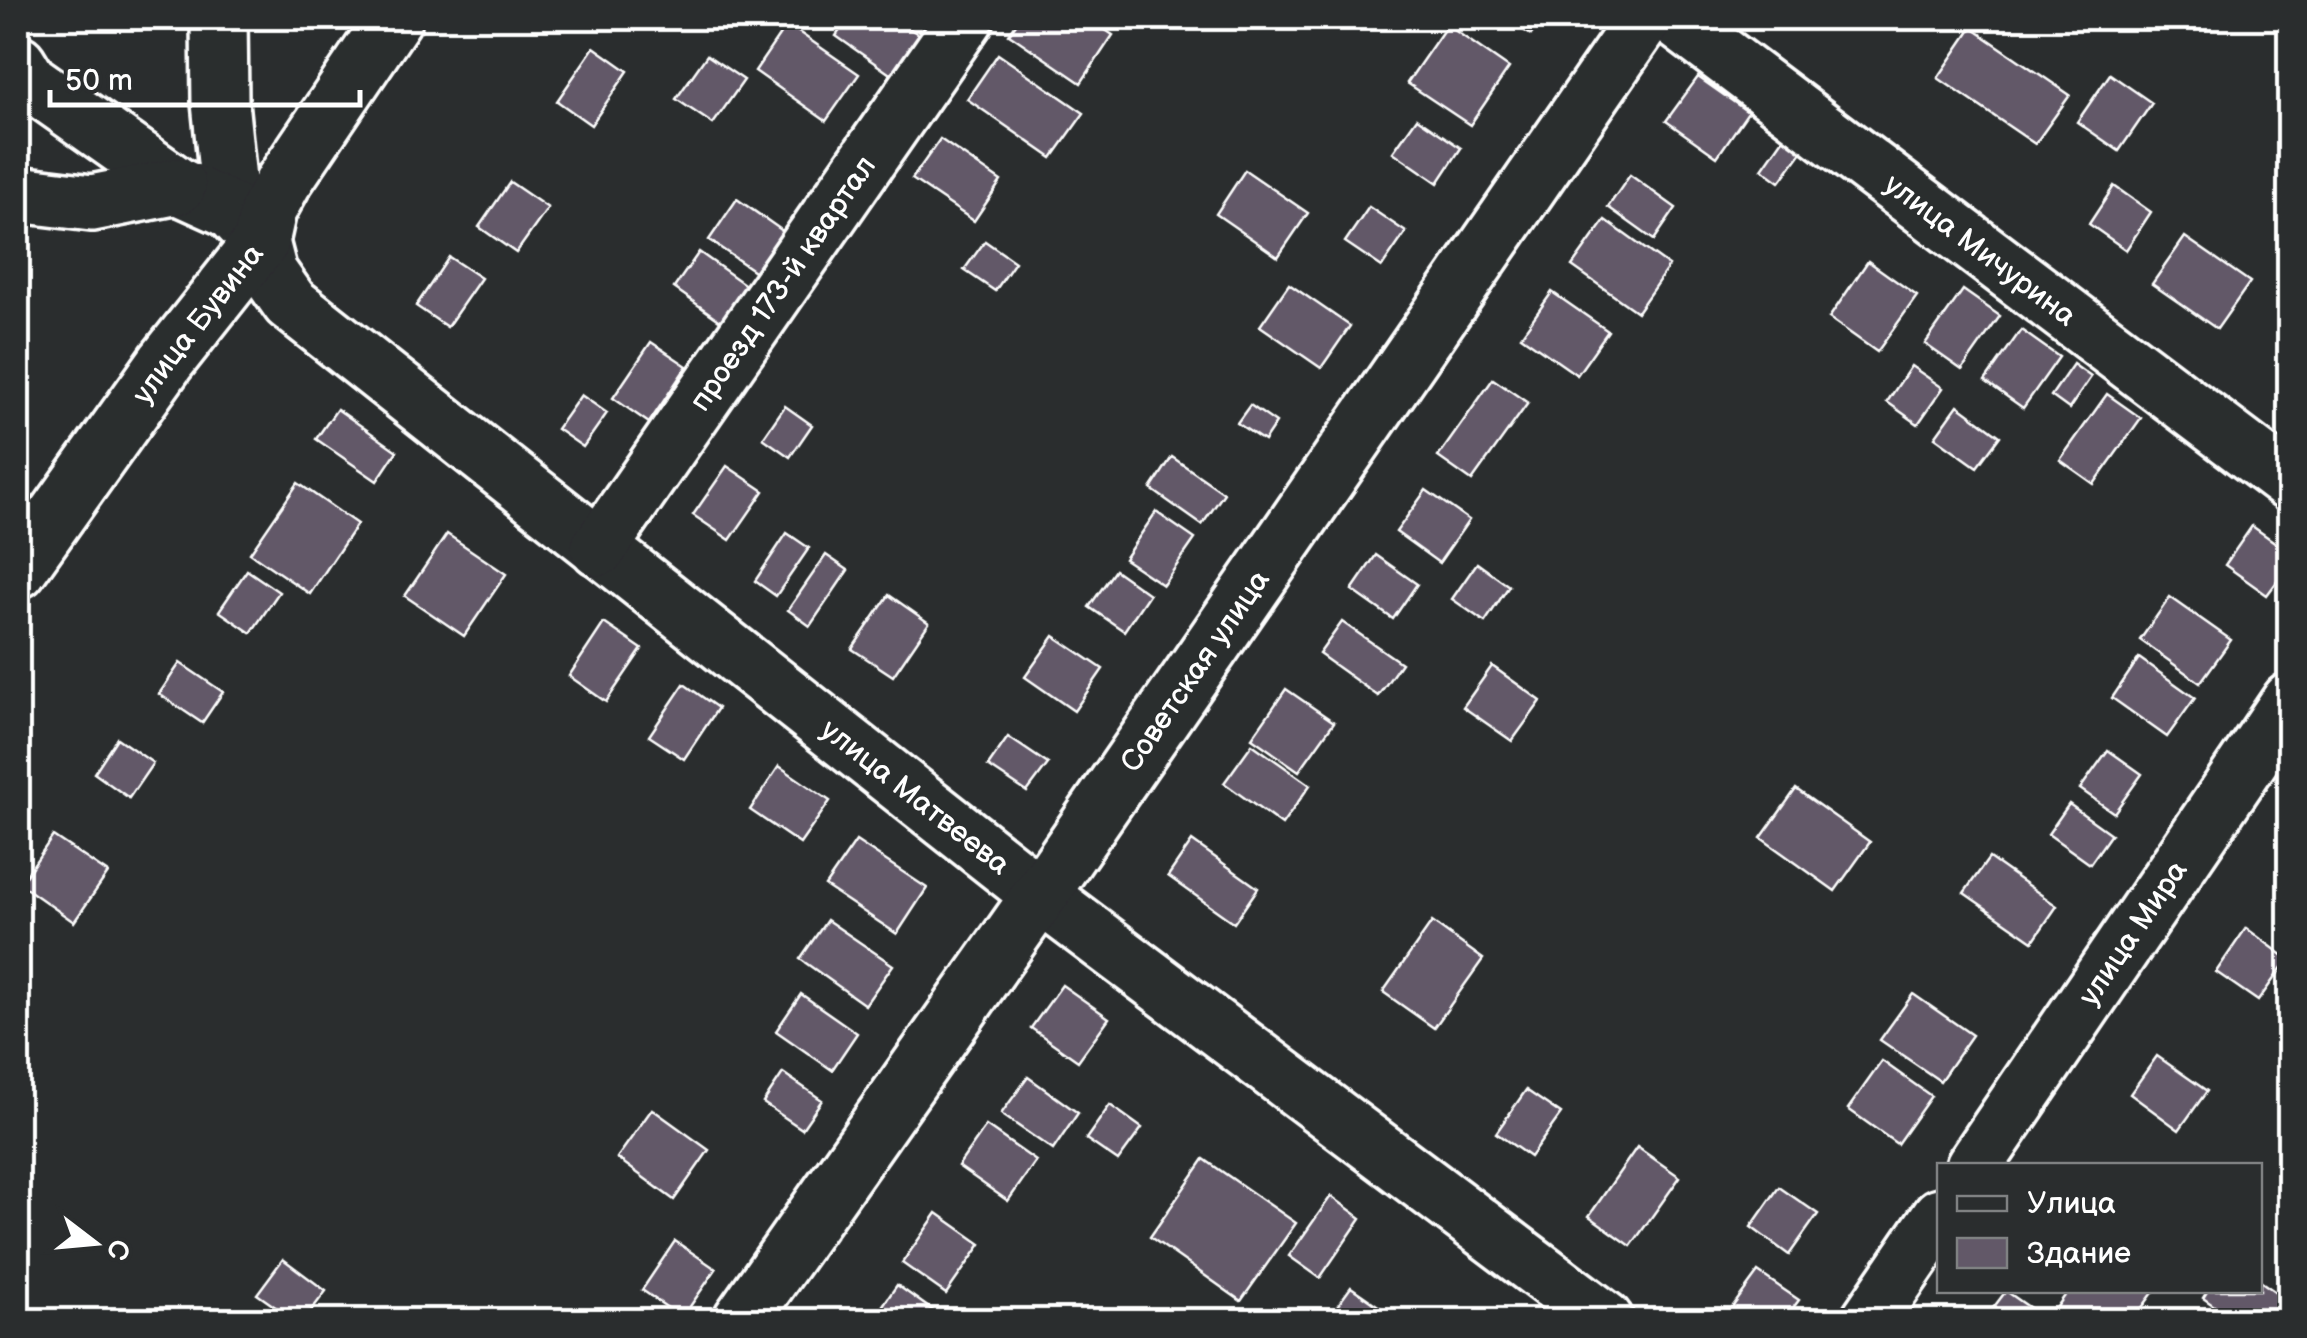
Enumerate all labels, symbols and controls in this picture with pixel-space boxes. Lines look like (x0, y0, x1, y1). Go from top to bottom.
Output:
scale bar (50, 45, 360, 107)
text: 50 m (65, 63, 133, 99)
street label: проезд 173-й квартал (682, 149, 884, 418)
street label: улица Мичурина (1877, 167, 2083, 334)
street label: улица Бувина (125, 237, 272, 411)
street label: Советская улица (1113, 563, 1278, 779)
street label: улица Матвеева (813, 712, 1017, 883)
street label: улица Мира (2071, 854, 2195, 1013)
legend (1937, 1163, 2262, 1293)
text: Улица (2027, 1186, 2116, 1222)
north arrow (45, 1193, 145, 1293)
text: С (99, 1236, 136, 1264)
text: Здание (2027, 1236, 2131, 1272)

